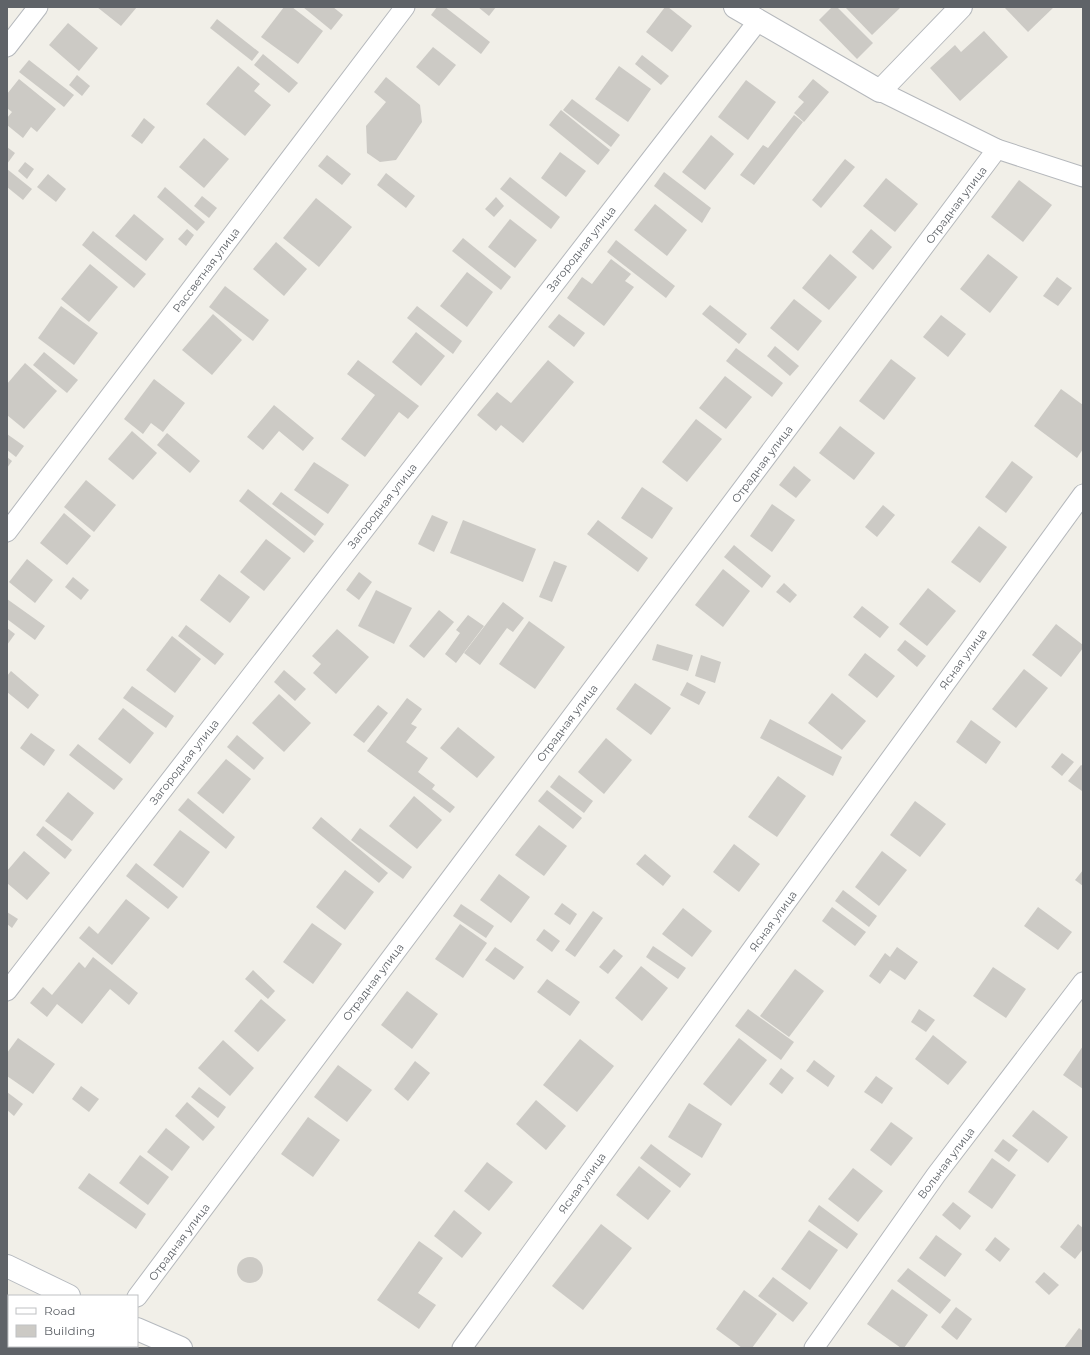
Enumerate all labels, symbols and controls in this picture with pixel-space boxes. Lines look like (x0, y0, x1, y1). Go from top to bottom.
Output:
street label: Отрадная улица (922, 164, 990, 246)
street label: Загородная улица (543, 203, 619, 295)
street label: Рассветная улица (170, 225, 242, 315)
street label: Отрадная улица (728, 423, 796, 505)
street label: Загородная улица (344, 460, 420, 552)
street label: Ясная улица (936, 626, 990, 692)
street label: Отрадная улица (533, 682, 601, 764)
street label: Загородная улица (146, 716, 222, 808)
street label: Ясная улица (746, 888, 800, 954)
street label: Отрадная улица (339, 941, 407, 1023)
street label: Вольная улица (915, 1124, 977, 1202)
street label: Ясная улица (555, 1150, 609, 1216)
street label: Отрадная улица (145, 1201, 213, 1283)
legend (8, 1295, 138, 1347)
text: Road (44, 1303, 75, 1318)
text: Building (44, 1323, 95, 1338)

